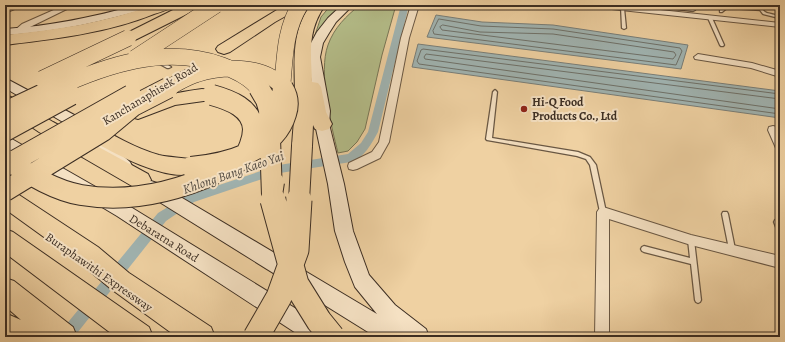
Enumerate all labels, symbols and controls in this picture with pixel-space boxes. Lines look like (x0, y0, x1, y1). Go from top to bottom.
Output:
street label: Kanchanaphisek Road (99, 59, 201, 129)
place label: Hi-Q Food Products Co., Ltd (532, 94, 618, 124)
marker: Hi-Q Food Products Co., Ltd (519, 104, 529, 114)
water label: Khlong Bang Kaeo Yai (180, 147, 287, 198)
street label: Debaratna Road (126, 210, 202, 266)
street label: Buraphawithi Expressway (42, 229, 156, 315)

